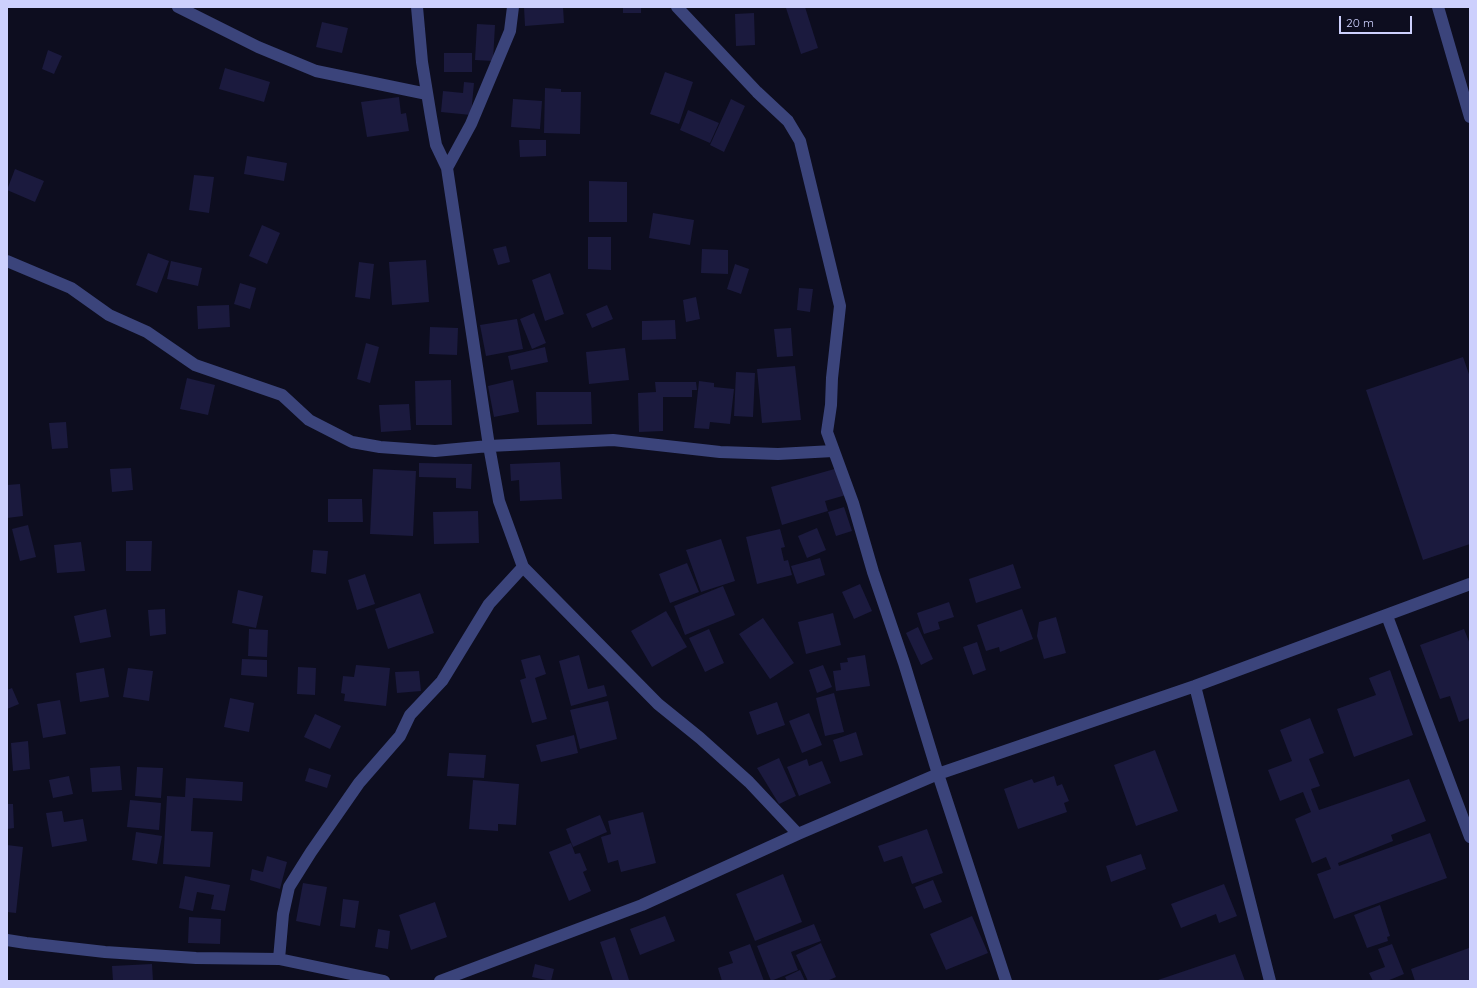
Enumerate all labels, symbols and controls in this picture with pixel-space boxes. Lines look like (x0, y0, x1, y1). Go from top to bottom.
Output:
scale bar (1341, 8, 1414, 34)
text: 20 m (1346, 15, 1374, 30)

